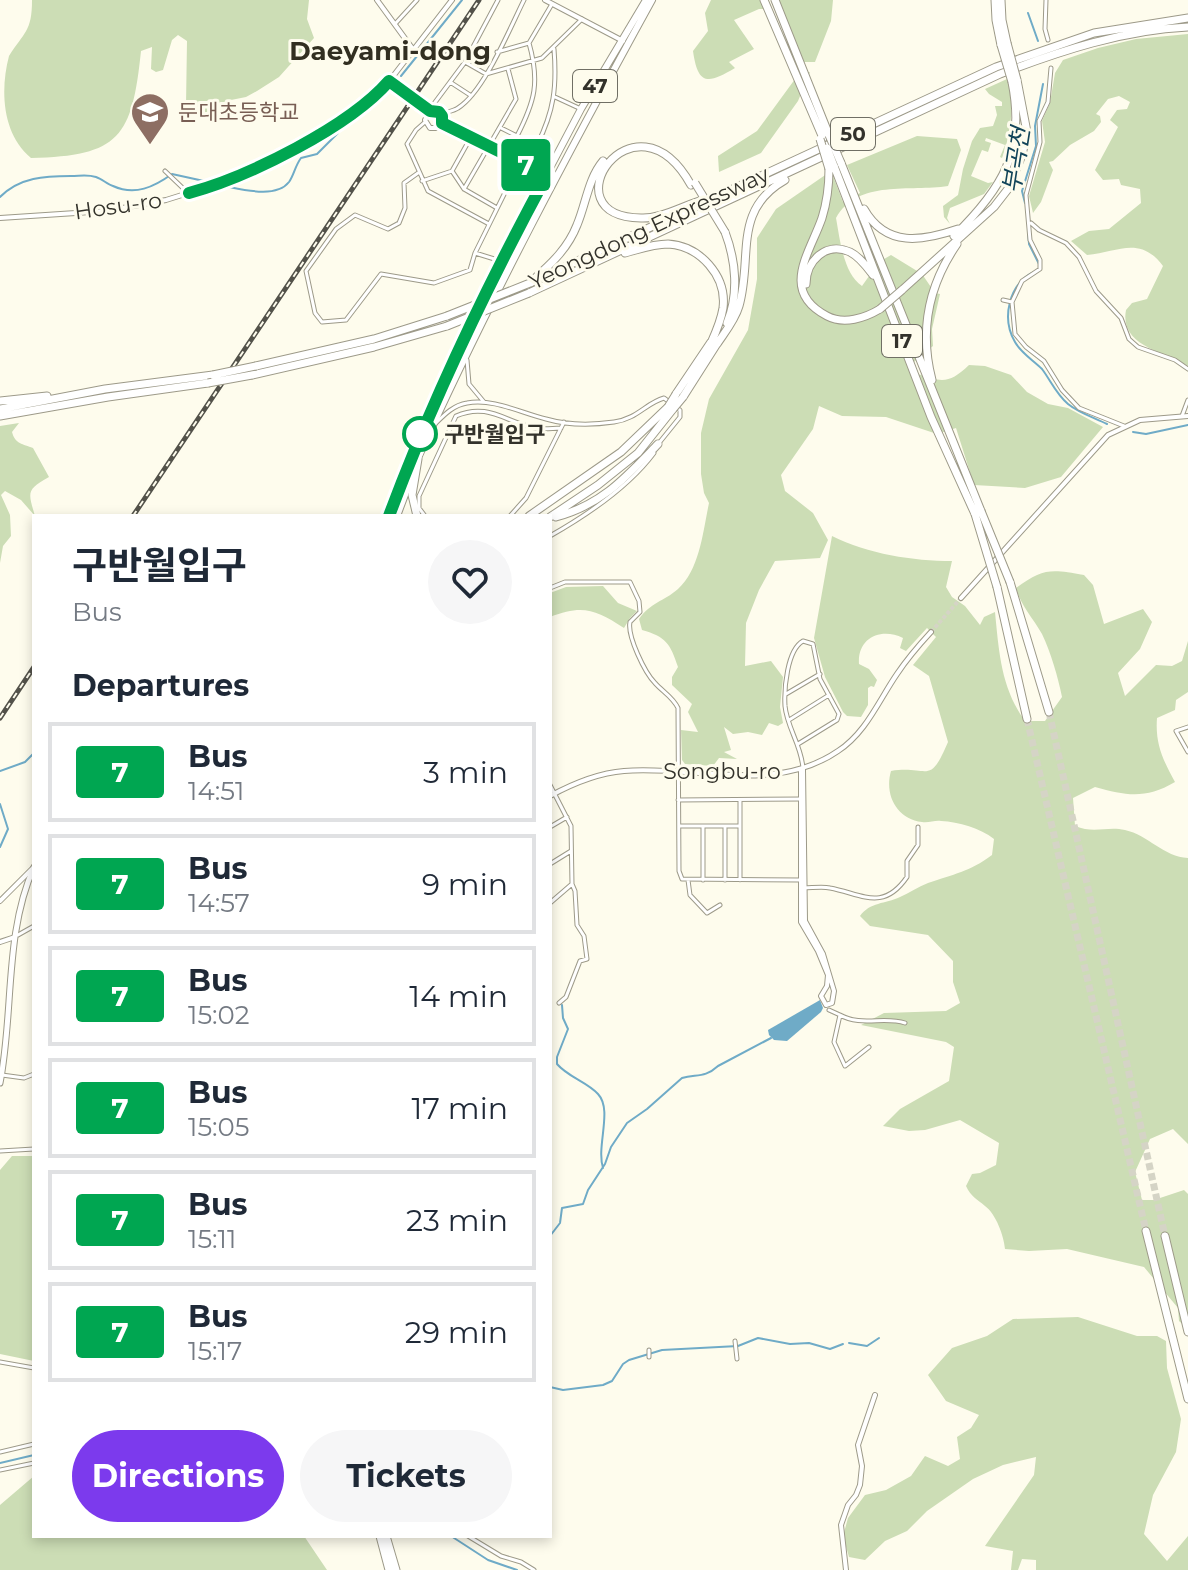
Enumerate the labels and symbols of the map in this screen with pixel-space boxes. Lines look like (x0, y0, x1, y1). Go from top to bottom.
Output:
district label: Daeyami-dong (289, 35, 491, 67)
road number: 47 (573, 70, 617, 102)
school or university icon: 둔대초등학교 (129, 91, 171, 146)
place label: 둔대초등학교 (178, 99, 299, 126)
road number: 50 (831, 118, 875, 150)
water label: 부곡천 (996, 122, 1036, 195)
line badge: 7 (500, 139, 552, 191)
street label: Yeongdong Expressway (525, 160, 773, 296)
street label: Hosu-ro (73, 187, 163, 225)
road number: 17 (882, 325, 922, 357)
marker: 구반월입구 (403, 417, 437, 451)
place label: 구반월입구 (444, 421, 545, 448)
street label: Songbu-ro (663, 758, 781, 785)

